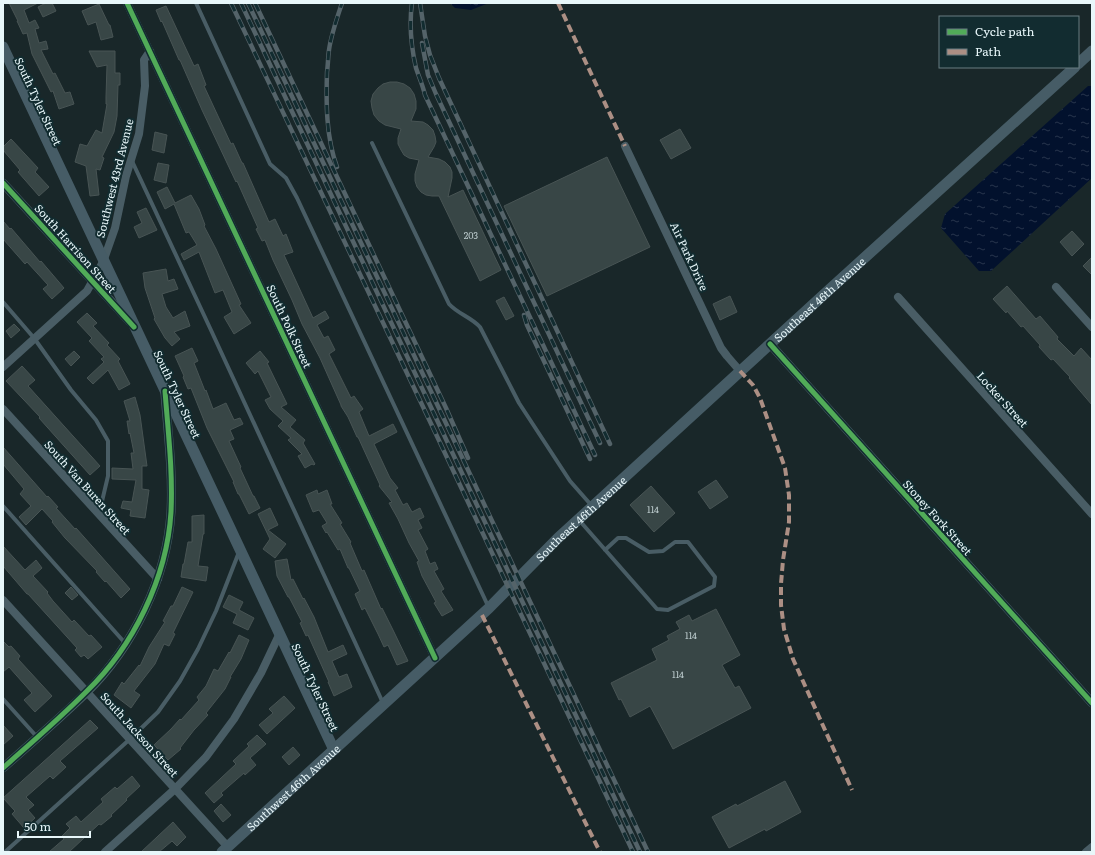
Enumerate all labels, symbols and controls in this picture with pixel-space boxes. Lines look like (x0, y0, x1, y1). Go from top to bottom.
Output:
legend (939, 16, 1079, 68)
text: Cycle path (975, 22, 1035, 40)
text: Path (975, 42, 1001, 60)
street label: South Tyler Street (12, 54, 67, 148)
street label: Southwest 43rd Avenue (91, 117, 137, 239)
street label: South Harrison Street (32, 200, 121, 296)
street label: Air Park Drive (667, 219, 713, 293)
house number: 203 (464, 228, 478, 242)
street label: Southeast 46th Avenue (770, 253, 869, 345)
street label: South Polk Street (264, 282, 317, 371)
street label: South Tyler Street (151, 347, 206, 441)
street label: Locker Street (974, 368, 1033, 431)
street label: South Van Buren Street (41, 436, 135, 538)
street label: Southeast 46th Avenue (532, 472, 630, 565)
street label: Stoney Fork Street (900, 476, 977, 559)
house number: 114 (647, 502, 659, 516)
house number: 114 (685, 628, 697, 642)
street label: South Tyler Street (289, 640, 344, 734)
house number: 114 (672, 667, 684, 681)
street label: South Jackson Street (97, 688, 183, 780)
street label: Southwest 46th Avenue (242, 740, 343, 834)
scale bar (18, 813, 90, 839)
text: 50 m (24, 817, 51, 835)

